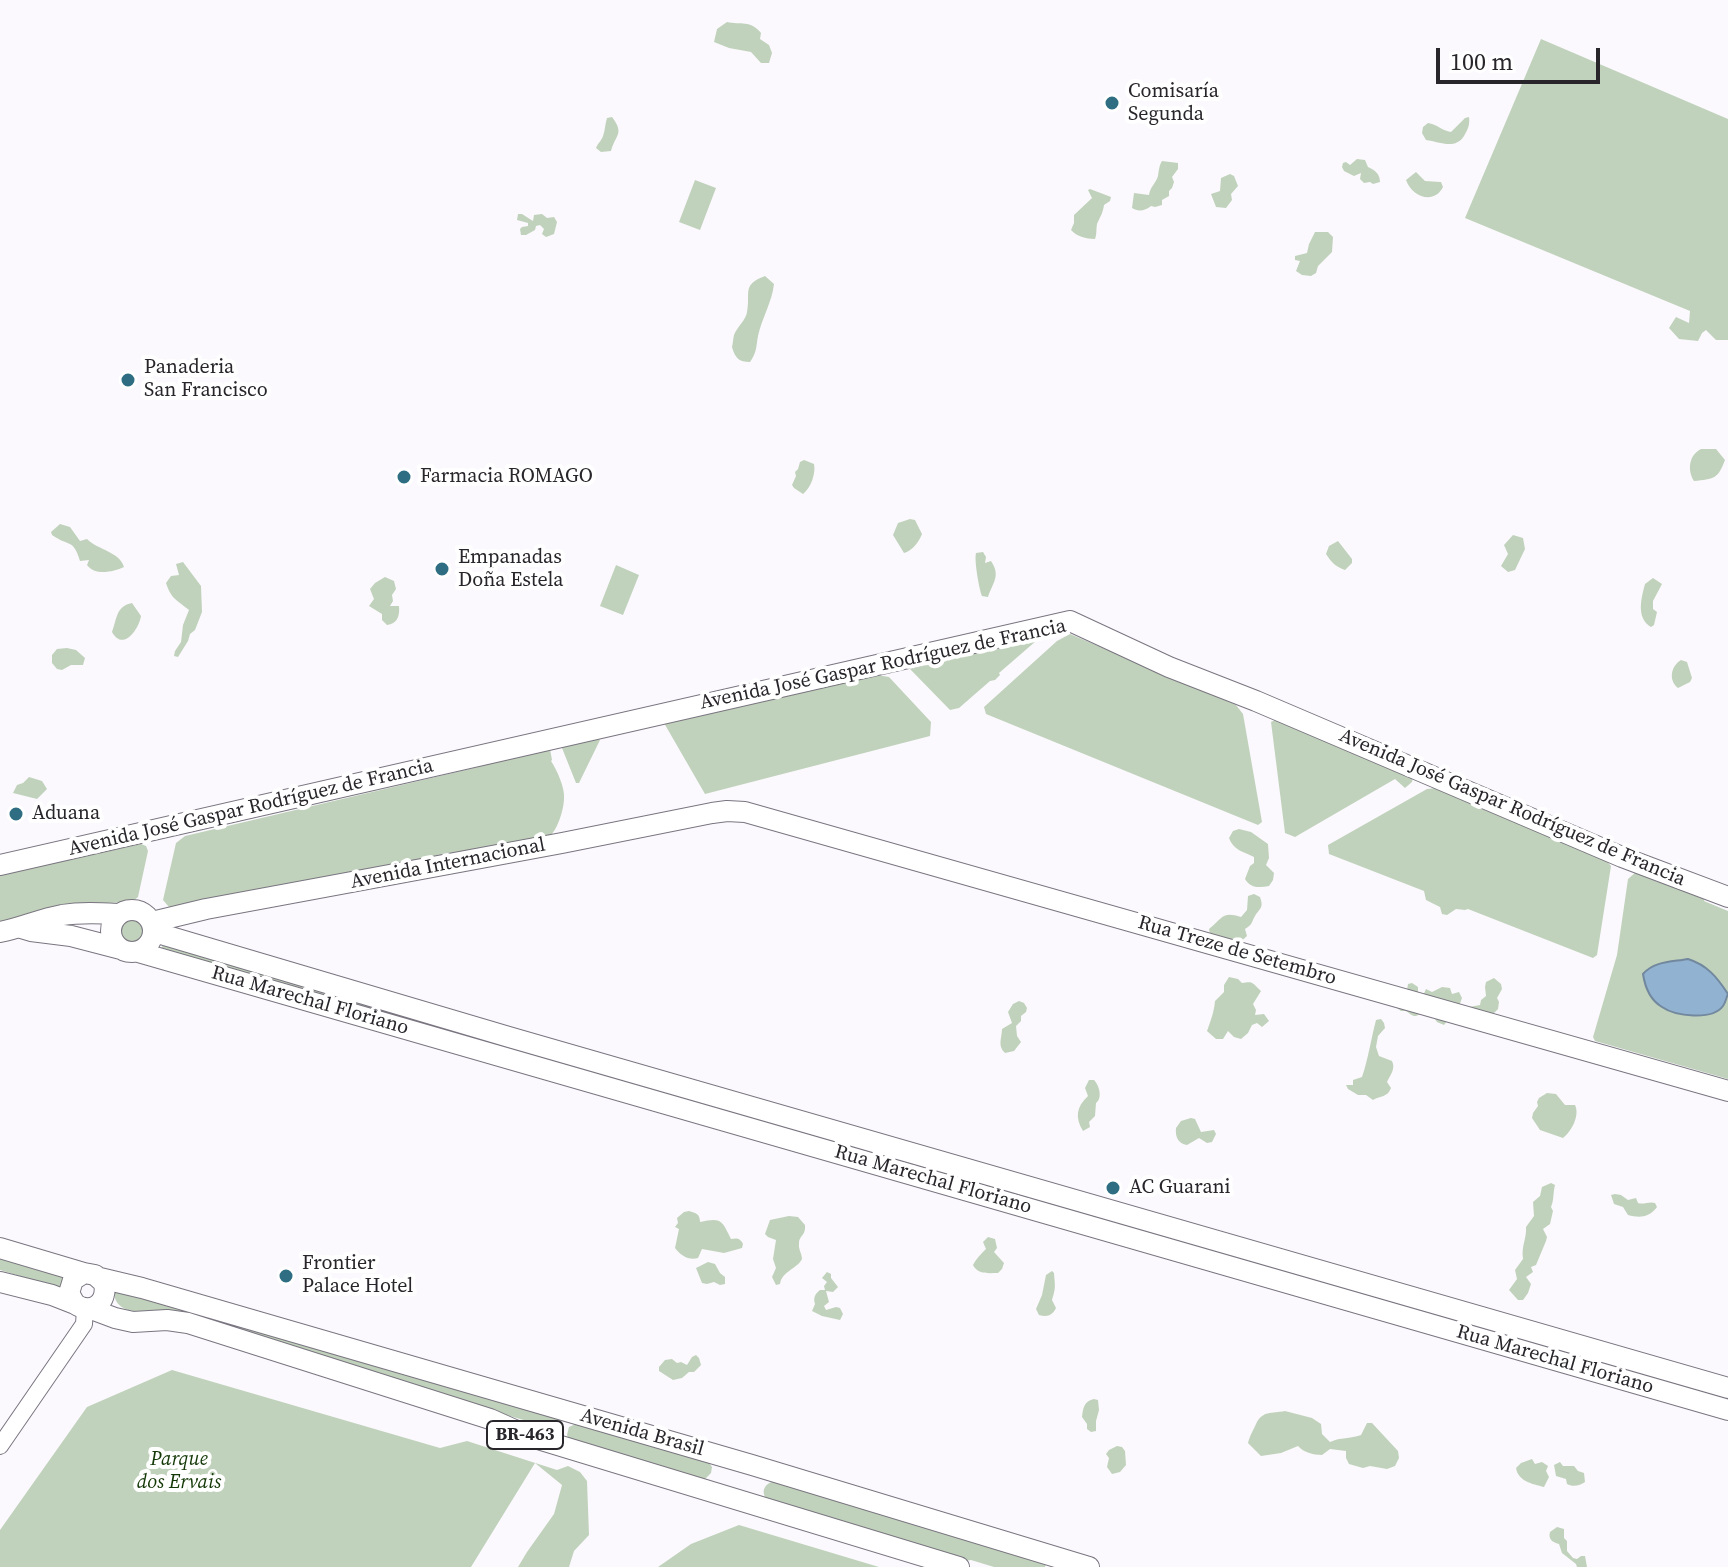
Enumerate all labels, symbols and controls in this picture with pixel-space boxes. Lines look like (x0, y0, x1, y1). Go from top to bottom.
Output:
scale bar (1440, 32, 1604, 82)
text: 100 m (1450, 45, 1513, 78)
place label: Comisaría Segunda (1128, 80, 1219, 127)
marker: Comisaría Segunda (1103, 94, 1121, 112)
place label: Panaderia San Francisco (144, 356, 268, 403)
marker: Panaderia San Francisco (119, 371, 137, 389)
place label: Farmacia ROMAGO (420, 465, 593, 489)
marker: Farmacia ROMAGO (395, 468, 413, 486)
place label: Empanadas Doña Estela (458, 546, 563, 593)
marker: Empanadas Doña Estela (433, 560, 451, 578)
street label: Avenida José Gaspar Rodríguez de Francia (698, 614, 1068, 716)
street label: Avenida José Gaspar Rodríguez de Francia (1335, 724, 1689, 892)
street label: Avenida José Gaspar Rodríguez de Francia (66, 754, 436, 862)
place label: Aduana (32, 802, 100, 826)
marker: Aduana (7, 805, 25, 823)
street label: Avenida Internacional (349, 833, 547, 895)
street label: Rua Treze de Setembro (1135, 911, 1339, 991)
street label: Rua Marechal Floriano (209, 961, 411, 1041)
street label: Rua Marechal Floriano (832, 1140, 1034, 1220)
place label: AC Guarani (1129, 1176, 1231, 1200)
marker: AC Guarani (1104, 1179, 1122, 1197)
place label: Frontier Palace Hotel (302, 1252, 413, 1299)
marker: Frontier Palace Hotel (277, 1267, 295, 1285)
street label: Rua Marechal Floriano (1454, 1320, 1656, 1400)
street label: Avenida Brasil (577, 1404, 707, 1462)
road number: BR-463 (487, 1421, 563, 1449)
park label: Parque dos Ervais (137, 1448, 221, 1495)

